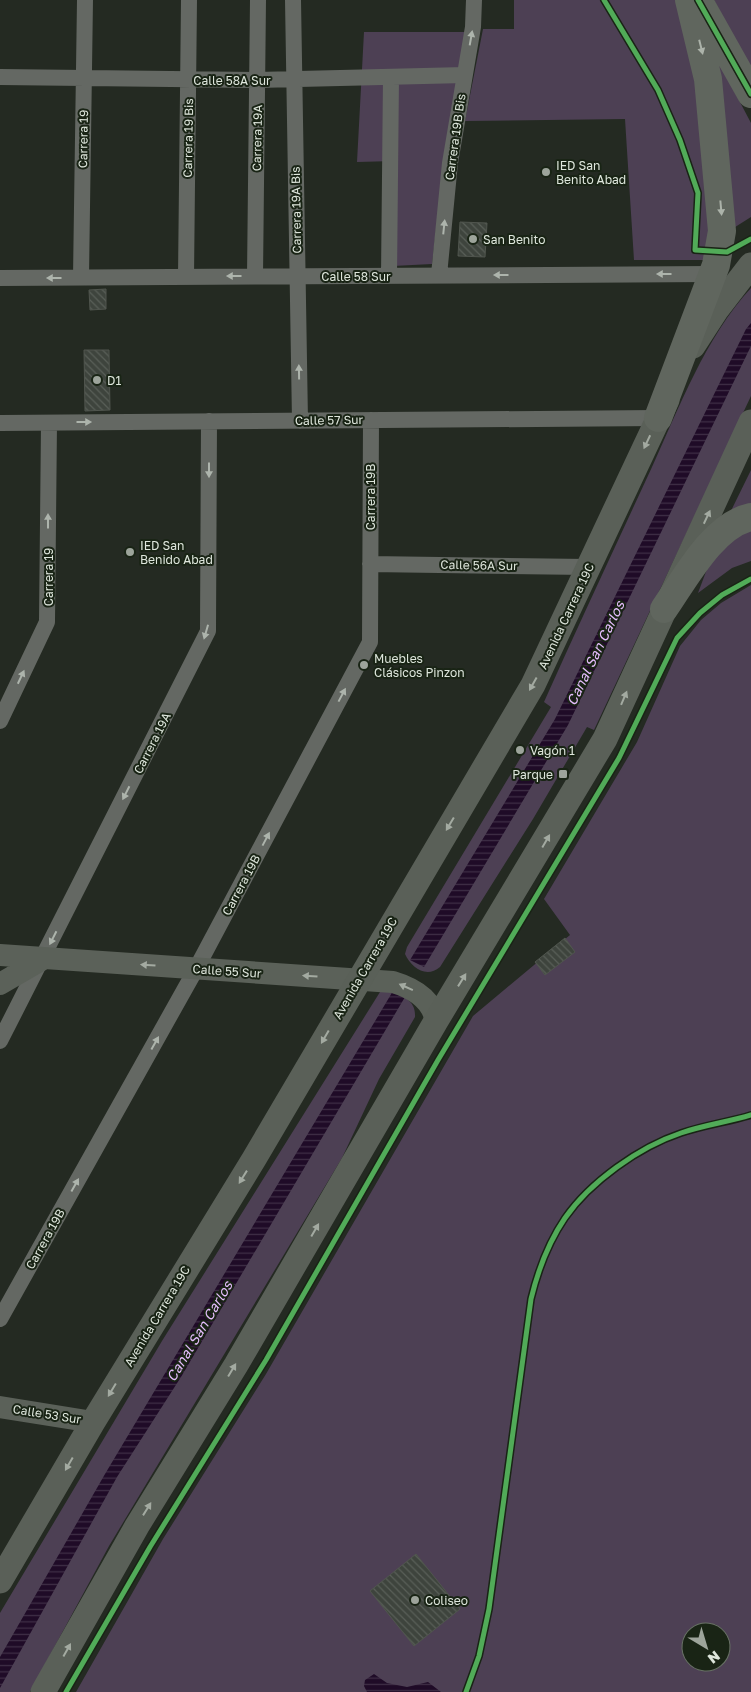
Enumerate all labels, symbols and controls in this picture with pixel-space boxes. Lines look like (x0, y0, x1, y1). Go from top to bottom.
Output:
one-way arrow (468, 29, 476, 45)
one-way arrow (697, 40, 705, 55)
street label: Calle 58A Sur (193, 73, 271, 88)
street label: Carrera 19B Bis (442, 93, 468, 181)
street label: Carrera 19 Bis (180, 98, 196, 178)
street label: Carrera 19A (249, 105, 265, 171)
street label: Carrera 19 (75, 110, 91, 168)
place label: IED San Benito Abad (556, 158, 626, 187)
street label: Carrera 19A Bis (288, 166, 304, 254)
marker: IED San Benito Abad (540, 166, 552, 178)
one-way arrow (717, 200, 725, 216)
one-way arrow (440, 219, 448, 235)
place label: San Benito (483, 232, 545, 247)
marker: San Benito (467, 233, 479, 245)
street label: Calle 58 Sur (321, 269, 391, 284)
one-way arrow (655, 270, 671, 278)
one-way arrow (493, 271, 509, 279)
one-way arrow (225, 273, 241, 281)
one-way arrow (45, 274, 61, 282)
one-way arrow (295, 364, 303, 380)
place label: D1 (107, 373, 121, 388)
marker: D1 (91, 374, 103, 386)
street label: Calle 57 Sur (295, 412, 364, 428)
one-way arrow (76, 418, 92, 426)
one-way arrow (643, 435, 651, 449)
one-way arrow (205, 462, 213, 478)
street label: Carrera 19B (363, 464, 378, 530)
one-way arrow (703, 510, 711, 524)
one-way arrow (44, 513, 52, 529)
place label: IED San Benido Abad (140, 538, 213, 567)
marker: IED San Benido Abad (124, 546, 136, 558)
street label: Carrera 19 (41, 548, 56, 606)
street label: Calle 56A Sur (440, 557, 518, 573)
street label: Avenida Carrera 19C (535, 561, 597, 671)
water label: Canal San Carlos (562, 598, 628, 708)
one-way arrow (202, 624, 210, 640)
place label: Muebles Clásicos Pinzon (374, 651, 465, 680)
marker: Muebles Clásicos Pinzon (358, 659, 370, 671)
one-way arrow (17, 670, 25, 684)
one-way arrow (529, 678, 538, 691)
one-way arrow (338, 688, 346, 702)
one-way arrow (620, 691, 628, 705)
street label: Carrera 19A (130, 710, 174, 776)
place label: Vagón 1 (530, 743, 575, 758)
marker: Vagón 1 (514, 744, 526, 756)
place label: Parque (512, 767, 553, 782)
marker: Parque (557, 768, 569, 780)
one-way arrow (122, 786, 130, 800)
one-way arrow (446, 817, 455, 830)
one-way arrow (261, 832, 270, 845)
one-way arrow (541, 834, 550, 847)
street label: Carrera 19B (219, 852, 263, 918)
street label: Avenida Carrera 19C (330, 914, 400, 1022)
one-way arrow (49, 931, 57, 945)
one-way arrow (139, 961, 155, 969)
street label: Calle 55 Sur (192, 961, 262, 981)
one-way arrow (302, 972, 318, 980)
one-way arrow (457, 973, 466, 986)
one-way arrow (399, 983, 413, 991)
one-way arrow (321, 1029, 329, 1044)
one-way arrow (150, 1036, 159, 1050)
one-way arrow (238, 1170, 247, 1183)
one-way arrow (71, 1178, 80, 1191)
street label: Carrera 19B (22, 1206, 68, 1272)
one-way arrow (310, 1223, 319, 1237)
street label: Avenida Carrera 19C (121, 1263, 193, 1369)
water label: Canal San Carlos (162, 1277, 236, 1384)
one-way arrow (228, 1364, 237, 1377)
one-way arrow (108, 1383, 117, 1396)
street label: Calle 53 Sur (12, 1401, 83, 1427)
one-way arrow (64, 1457, 73, 1470)
one-way arrow (143, 1502, 152, 1515)
place label: Coliseo (425, 1593, 468, 1608)
marker: Coliseo (409, 1594, 421, 1606)
north arrow (681, 1622, 731, 1672)
one-way arrow (62, 1643, 71, 1656)
text: N (705, 1648, 724, 1668)

